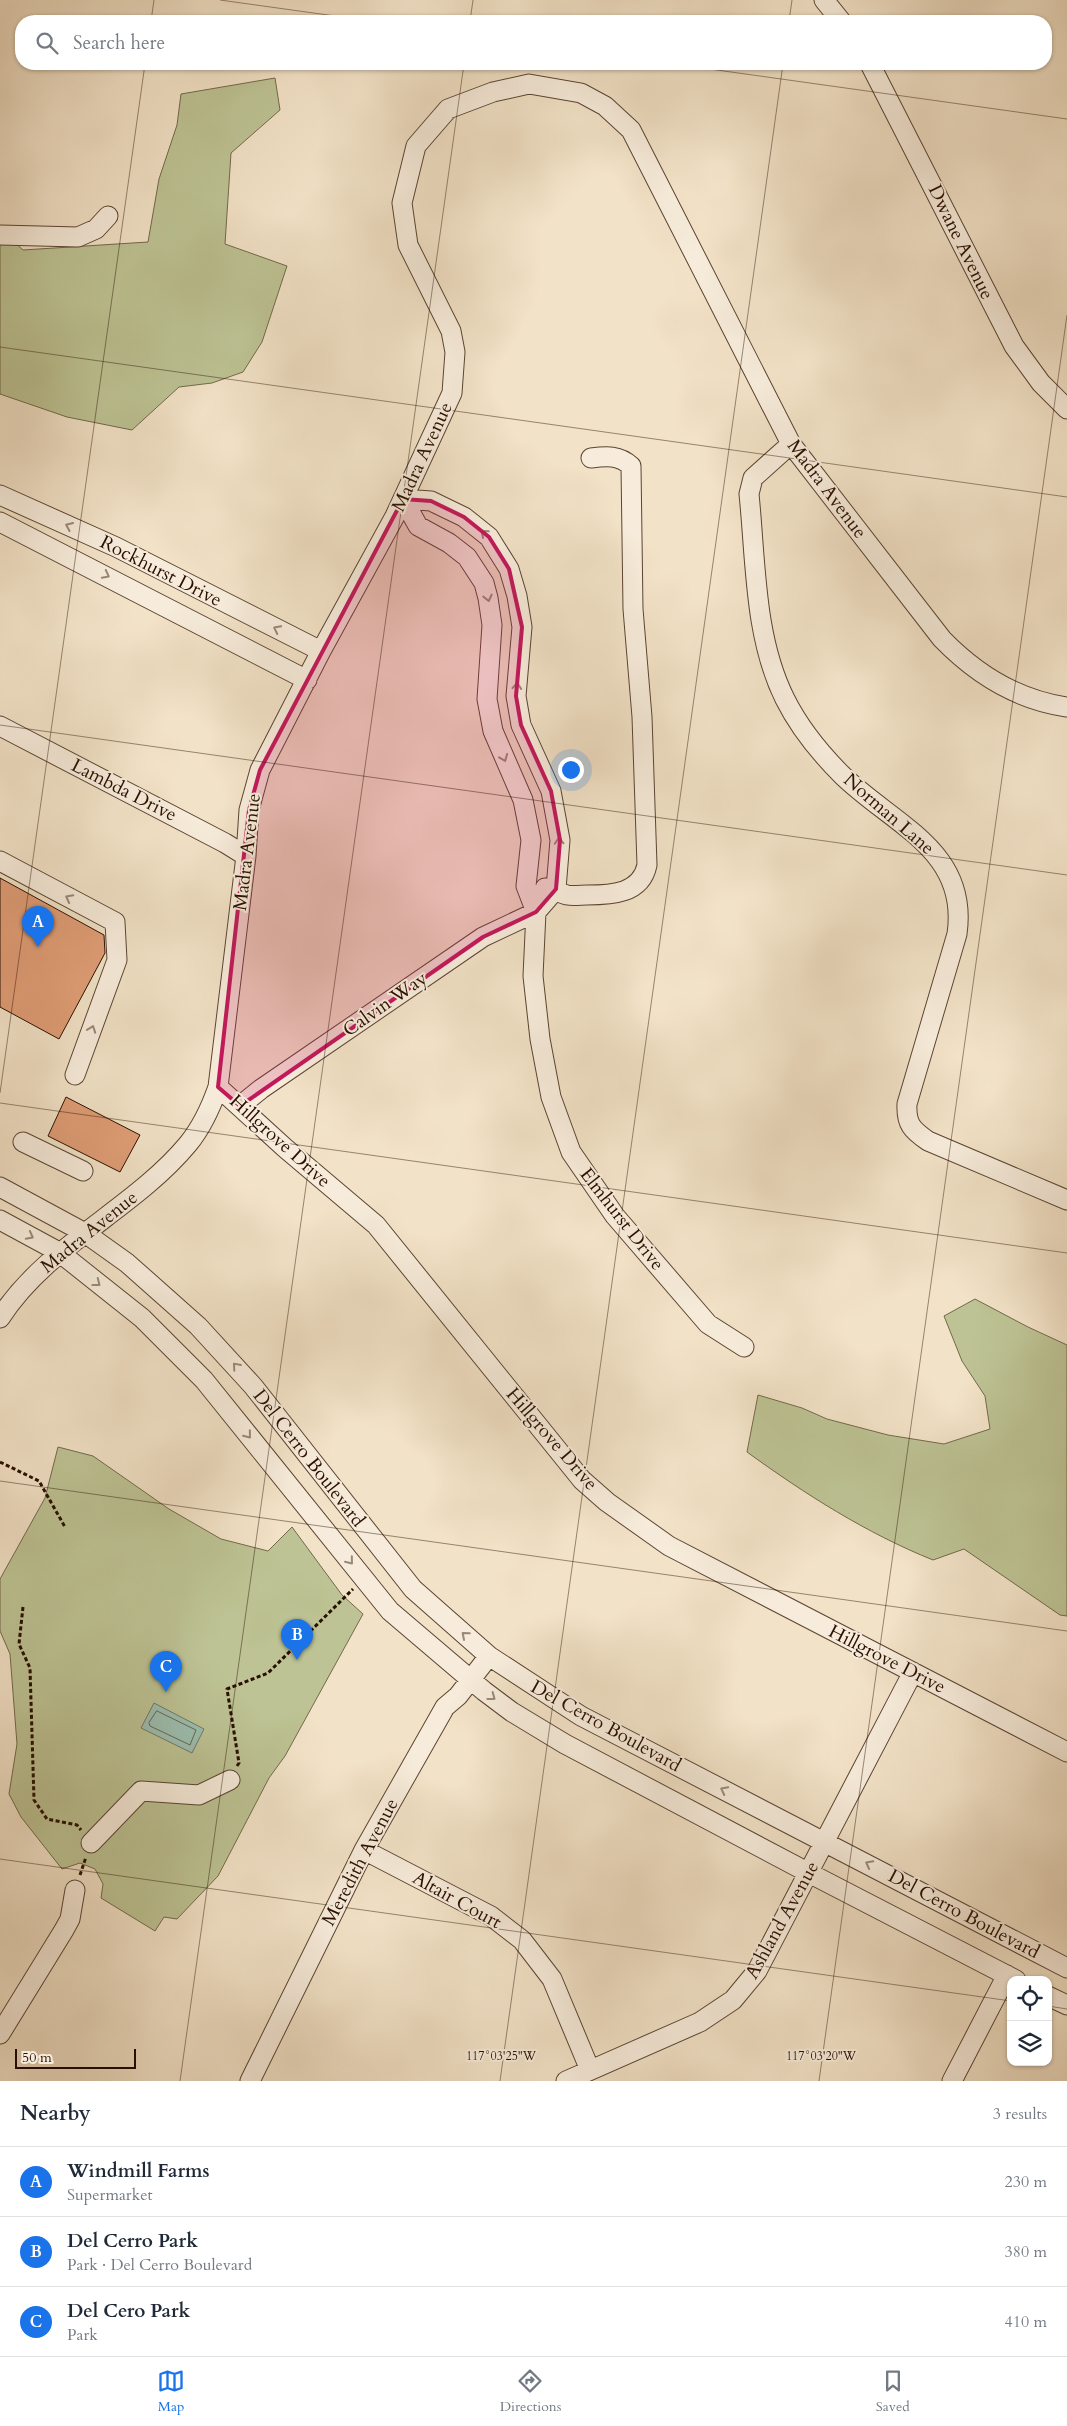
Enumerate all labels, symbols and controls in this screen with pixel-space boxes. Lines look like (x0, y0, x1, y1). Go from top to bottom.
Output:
search box (15, 15, 1052, 70)
icon: search (33, 29, 61, 57)
text: Search here (73, 30, 165, 56)
street label: Dwane Avenue (922, 180, 1000, 304)
street label: Madra Avenue (385, 398, 459, 516)
street label: Madra Avenue (781, 434, 873, 544)
one-way arrow (65, 522, 74, 532)
street label: Rockhurst Drive (96, 529, 226, 613)
one-way arrow (480, 530, 489, 539)
one-way arrow (101, 569, 110, 579)
one-way arrow (482, 594, 493, 603)
one-way arrow (274, 625, 283, 635)
one-way arrow (512, 681, 523, 689)
street label: Lambda Drive (67, 752, 181, 828)
one-way arrow (497, 753, 508, 762)
your location (558, 757, 584, 783)
street label: Norman Lane (838, 767, 940, 861)
street label: Madra Avenue (227, 792, 267, 912)
one-way arrow (554, 836, 565, 844)
one-way arrow (66, 894, 75, 904)
pin: A (22, 906, 54, 947)
street label: Calvin Way (338, 965, 432, 1043)
one-way arrow (86, 1025, 96, 1034)
street label: Hillgrove Drive (224, 1088, 336, 1194)
street label: Elmhurst Drive (574, 1162, 670, 1276)
street label: Madra Avenue (35, 1185, 143, 1279)
one-way arrow (24, 1230, 33, 1240)
one-way arrow (91, 1277, 101, 1286)
one-way arrow (233, 1363, 241, 1372)
street label: Hillgrove Drive (500, 1382, 604, 1496)
street label: Del Cerro Boulevard (247, 1384, 371, 1532)
one-way arrow (243, 1429, 251, 1438)
one-way arrow (345, 1556, 354, 1565)
street label: Hillgrove Drive (824, 1618, 950, 1700)
pin: B (281, 1619, 313, 1660)
one-way arrow (462, 1632, 471, 1641)
pin: C (150, 1651, 182, 1692)
street label: Del Cerro Boulevard (526, 1674, 686, 1778)
one-way arrow (486, 1692, 495, 1700)
one-way arrow (720, 1786, 729, 1796)
street label: Meredith Avenue (315, 1794, 405, 1930)
street label: Ashland Avenue (739, 1856, 825, 1984)
one-way arrow (865, 1860, 874, 1870)
street label: Del Cerro Boulevard (884, 1863, 1044, 1965)
street label: Altair Court (408, 1865, 506, 1935)
map controls (1007, 1976, 1052, 2066)
button: locate (1007, 1976, 1052, 2021)
button: layers (1007, 2021, 1052, 2066)
scale bar (15, 2046, 136, 2069)
text: 50 m (22, 2048, 52, 2067)
text: 117°03'25"W (466, 2048, 537, 2064)
text: 117°03'20"W (786, 2048, 857, 2064)
text: Nearby (20, 2099, 91, 2128)
text: 3 results (993, 2103, 1047, 2125)
text: Windmill Farms (67, 2158, 210, 2184)
text: A (30, 2171, 42, 2193)
text: 230 m (1005, 2171, 1047, 2193)
text: Supermarket (67, 2184, 153, 2206)
text: Del Cerro Park (67, 2228, 198, 2254)
text: B (30, 2241, 42, 2263)
text: 380 m (1005, 2241, 1047, 2263)
text: Park · Del Cerro Boulevard (67, 2254, 252, 2276)
text: Del Cero Park (67, 2298, 190, 2324)
text: C (30, 2311, 42, 2333)
text: 410 m (1005, 2311, 1047, 2333)
text: Park (67, 2324, 98, 2346)
tab: Map (157, 2367, 185, 2416)
tab: Directions (500, 2367, 561, 2416)
tab: Saved (876, 2367, 910, 2416)

